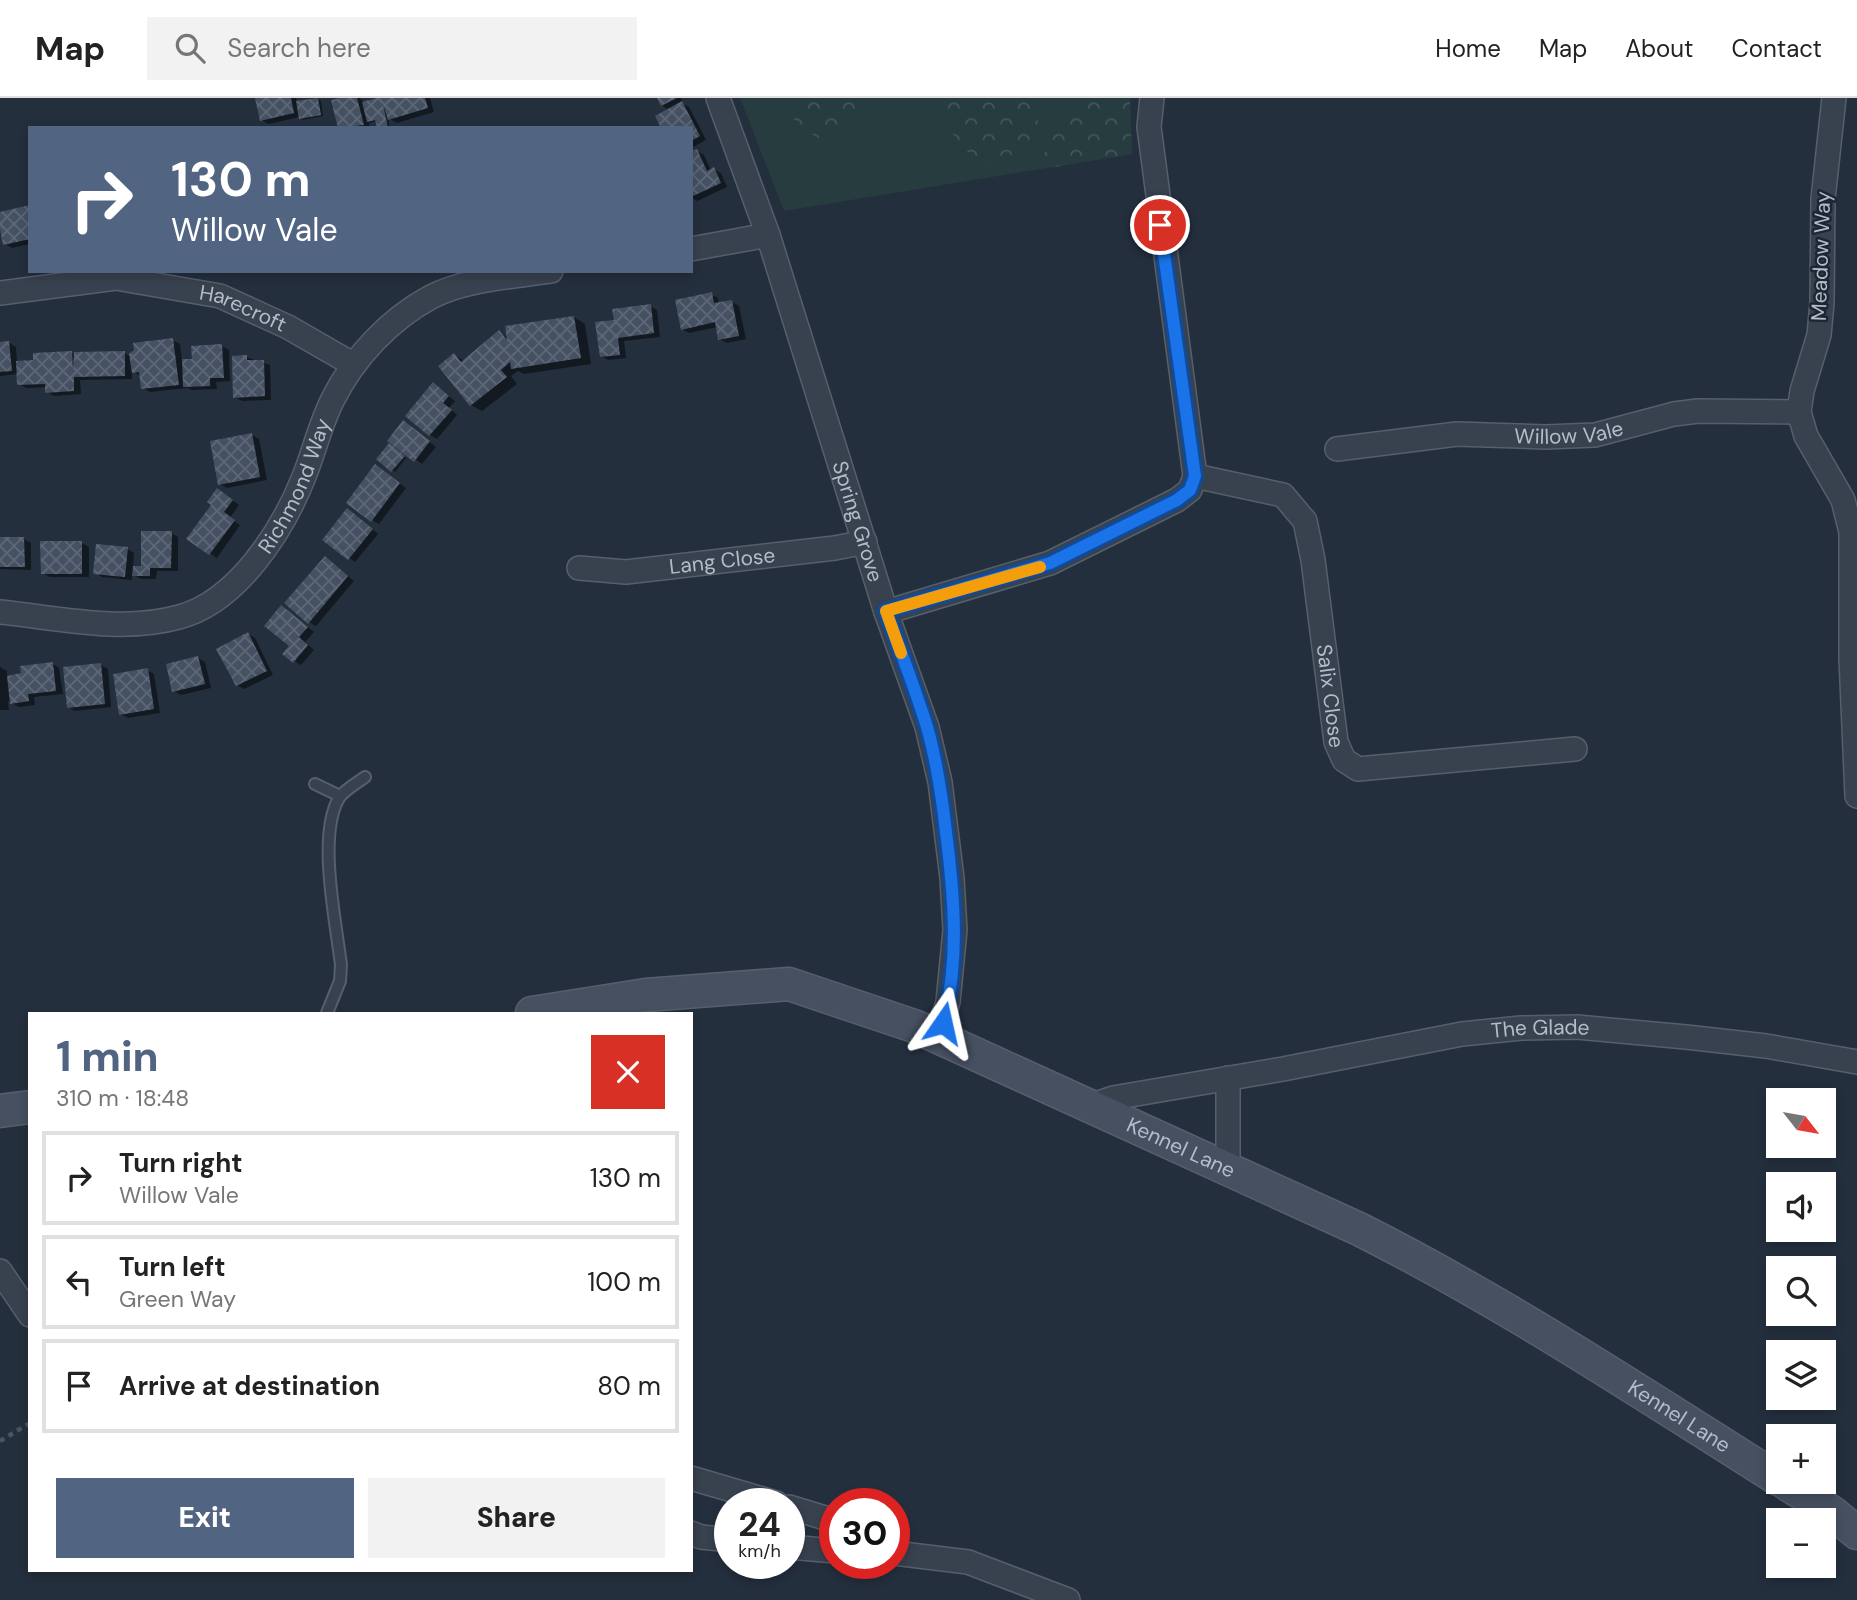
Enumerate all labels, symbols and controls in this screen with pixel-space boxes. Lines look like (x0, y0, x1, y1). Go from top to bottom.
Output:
search box (147, 17, 637, 80)
text: Map (35, 27, 105, 70)
icon: search (171, 29, 209, 67)
text: Search here (227, 31, 371, 65)
text: Home (1435, 33, 1501, 64)
text: Map (1539, 33, 1587, 64)
text: About (1625, 33, 1694, 64)
text: Contact (1732, 33, 1822, 64)
text: 130 m (171, 147, 311, 211)
icon: right (56, 154, 147, 245)
street label: Meadow Way (1805, 190, 1837, 321)
pin (1130, 195, 1190, 255)
icon: arrive (1141, 206, 1179, 244)
text: Willow Vale (171, 209, 338, 251)
street label: Harecroft (197, 279, 291, 338)
street label: Richmond Way (252, 414, 337, 559)
street label: Willow Vale (1514, 414, 1626, 451)
street label: Spring Grove (826, 458, 890, 585)
street label: Lang Close (668, 541, 777, 581)
street label: Salix Close (1310, 643, 1351, 749)
position arrow (906, 986, 980, 1060)
street label: The Glade (1490, 1013, 1591, 1045)
text: 1 min (56, 1029, 159, 1084)
button: close (591, 1035, 665, 1109)
text: 310 m · 18:48 (56, 1083, 189, 1113)
north arrow (1766, 1088, 1836, 1158)
map controls (1766, 1088, 1836, 1578)
street label: Kennel Lane (1122, 1111, 1240, 1185)
text: Turn right (119, 1146, 243, 1180)
icon: right (60, 1159, 98, 1197)
text: 130 m (590, 1161, 661, 1195)
button: sound (1766, 1172, 1836, 1242)
text: Willow Vale (119, 1180, 239, 1210)
text: Turn left (119, 1250, 226, 1284)
button: search (1766, 1256, 1836, 1326)
icon: left (60, 1263, 98, 1301)
text: 100 m (587, 1265, 661, 1299)
text: Green Way (119, 1284, 236, 1314)
button: layers (1766, 1340, 1836, 1410)
icon: arrive (60, 1367, 98, 1405)
text: Arrive at destination (119, 1369, 380, 1403)
text: 80 m (597, 1369, 661, 1403)
street label: Kennel Lane (1623, 1373, 1736, 1459)
button: + (1766, 1424, 1836, 1494)
button: Exit (56, 1478, 354, 1558)
button: Share (368, 1478, 665, 1558)
speed limit sign: 30 (819, 1488, 910, 1579)
text: 24 (738, 1501, 781, 1547)
button: − (1766, 1508, 1836, 1578)
text: km/h (738, 1539, 781, 1563)

